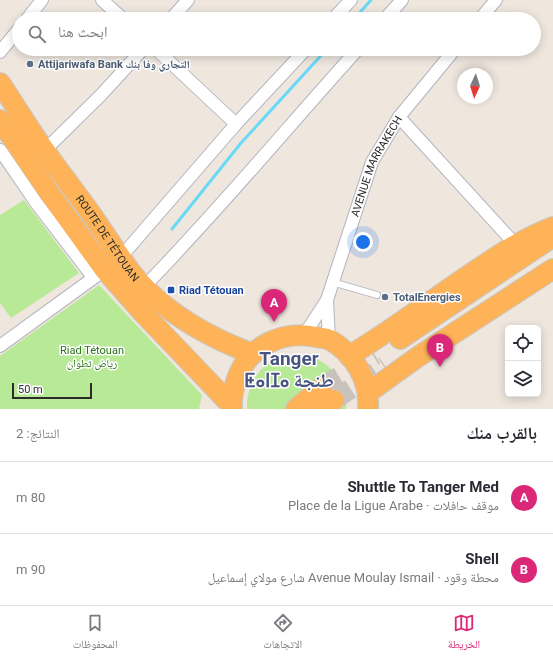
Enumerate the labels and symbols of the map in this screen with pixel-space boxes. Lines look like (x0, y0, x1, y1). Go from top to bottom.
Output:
place label: Attijariwafa Bank التجاري وفا بنك (38, 58, 190, 72)
marker: Attijariwafa Bank التجاري وفا بنك (25, 59, 35, 69)
north arrow (457, 68, 493, 104)
street label: AVENUE MARRAKECH (348, 113, 405, 218)
street label: ROUTE DE TÉTOUAN (73, 193, 142, 284)
your location (353, 232, 373, 252)
place label: Riad Tétouan (179, 284, 244, 297)
marker: Riad Tétouan (166, 285, 176, 295)
pin: A (261, 289, 287, 322)
place label: TotalEnergies (393, 291, 461, 304)
marker: TotalEnergies (380, 292, 390, 302)
pin: B (427, 334, 453, 367)
park label: Riad Tétouan رياض تطوان (60, 344, 124, 370)
district label: Tanger ⵟⴰⵏⵊⴰ طنجة (244, 347, 334, 392)
scale bar (12, 381, 92, 400)

